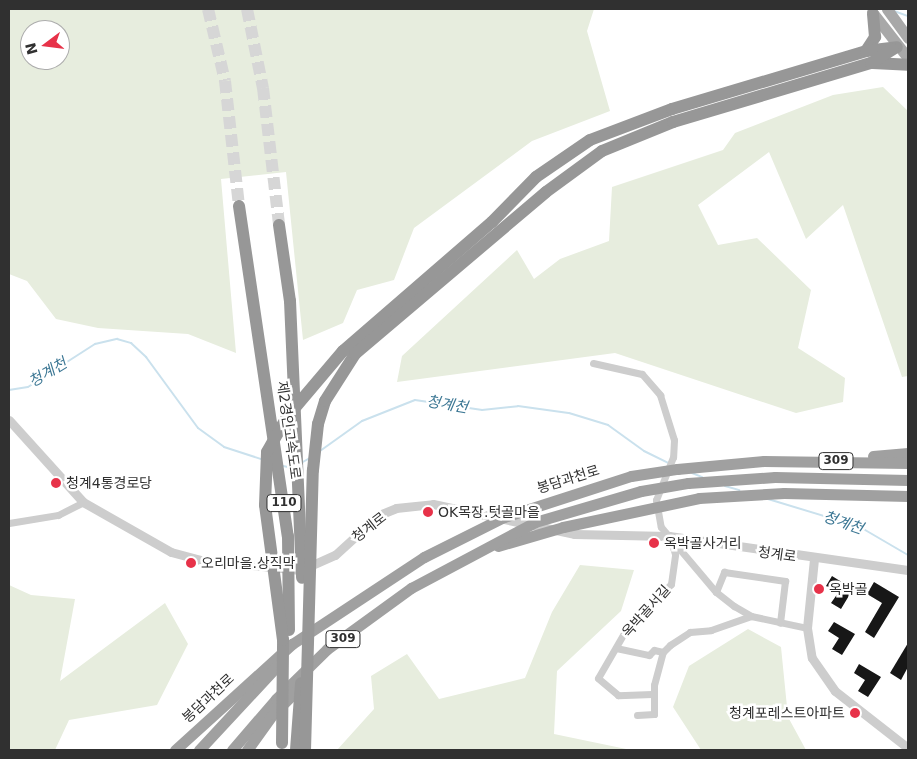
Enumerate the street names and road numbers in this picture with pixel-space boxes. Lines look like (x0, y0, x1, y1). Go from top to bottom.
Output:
street label: 제2경인고속도로 (274, 380, 304, 480)
road number: 309 (817, 452, 855, 471)
street label: 봉담과천로 (535, 462, 601, 496)
road number: 110 (265, 493, 303, 512)
street label: 청계로 (349, 508, 389, 546)
street label: 청계로 (757, 543, 797, 565)
street label: 옥박골서길 (618, 581, 674, 641)
road number: 309 (324, 630, 362, 648)
street label: 봉담과천로 (179, 670, 237, 726)

